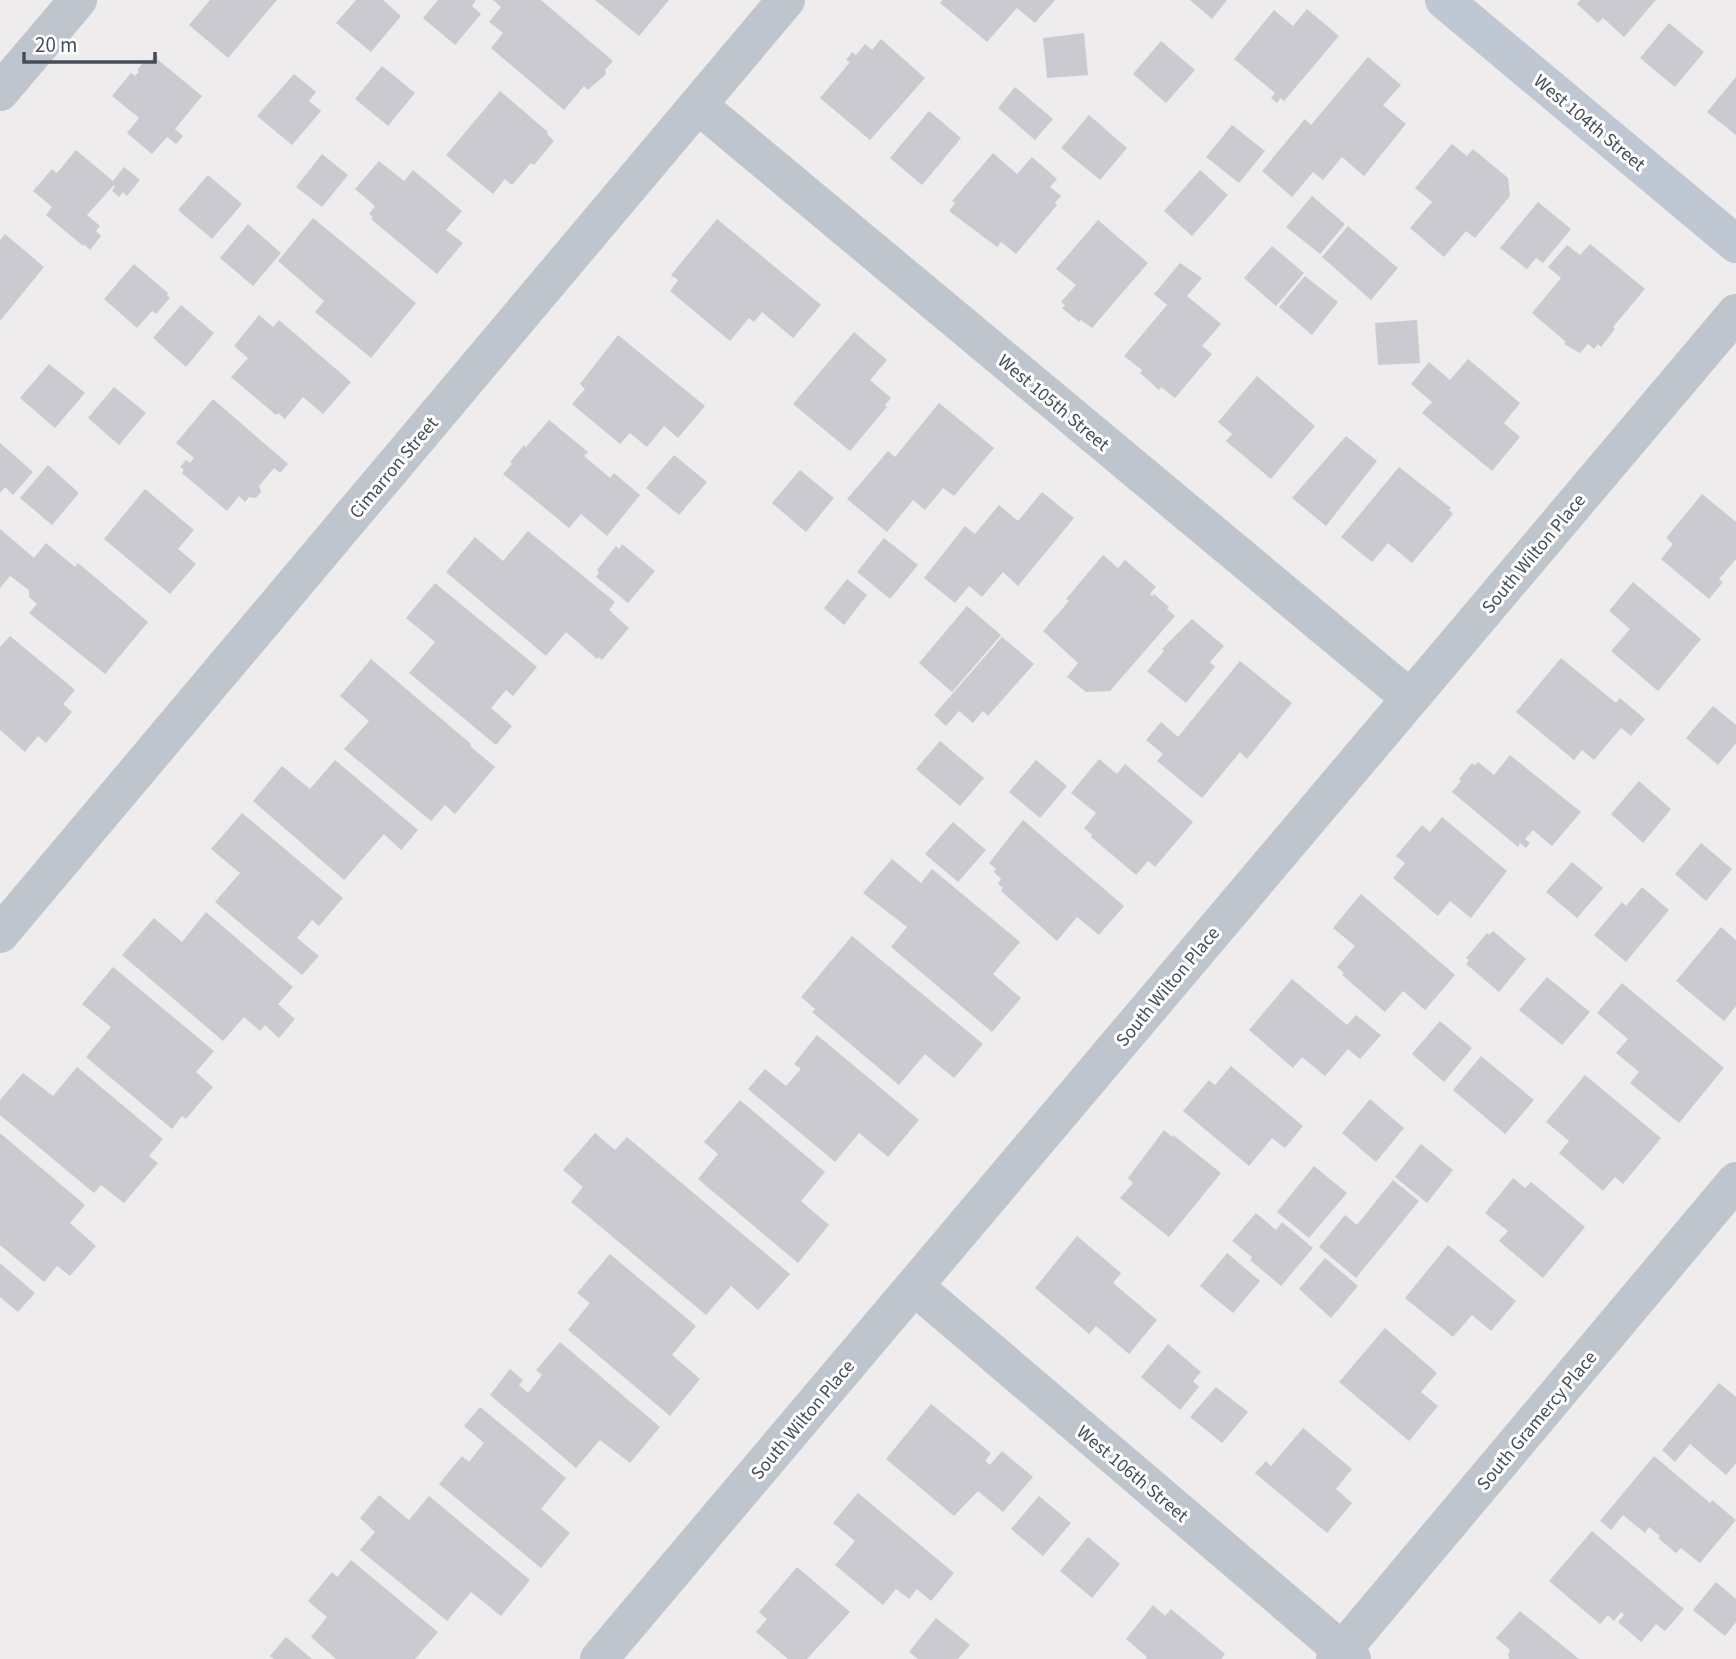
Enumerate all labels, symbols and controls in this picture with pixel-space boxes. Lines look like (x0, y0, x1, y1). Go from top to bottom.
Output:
scale bar (24, 21, 156, 65)
text: 20 m (35, 30, 77, 60)
street label: West 104th Street (1527, 68, 1651, 178)
street label: West 105th Street (991, 348, 1115, 458)
street label: Cimarron Street (343, 411, 445, 525)
street label: South Wilton Place (1476, 488, 1592, 620)
street label: South Wilton Place (1110, 921, 1226, 1053)
street label: South Gramercy Place (1471, 1345, 1604, 1497)
street label: South Wilton Place (745, 1354, 861, 1486)
street label: West 106th Street (1070, 1419, 1194, 1529)

